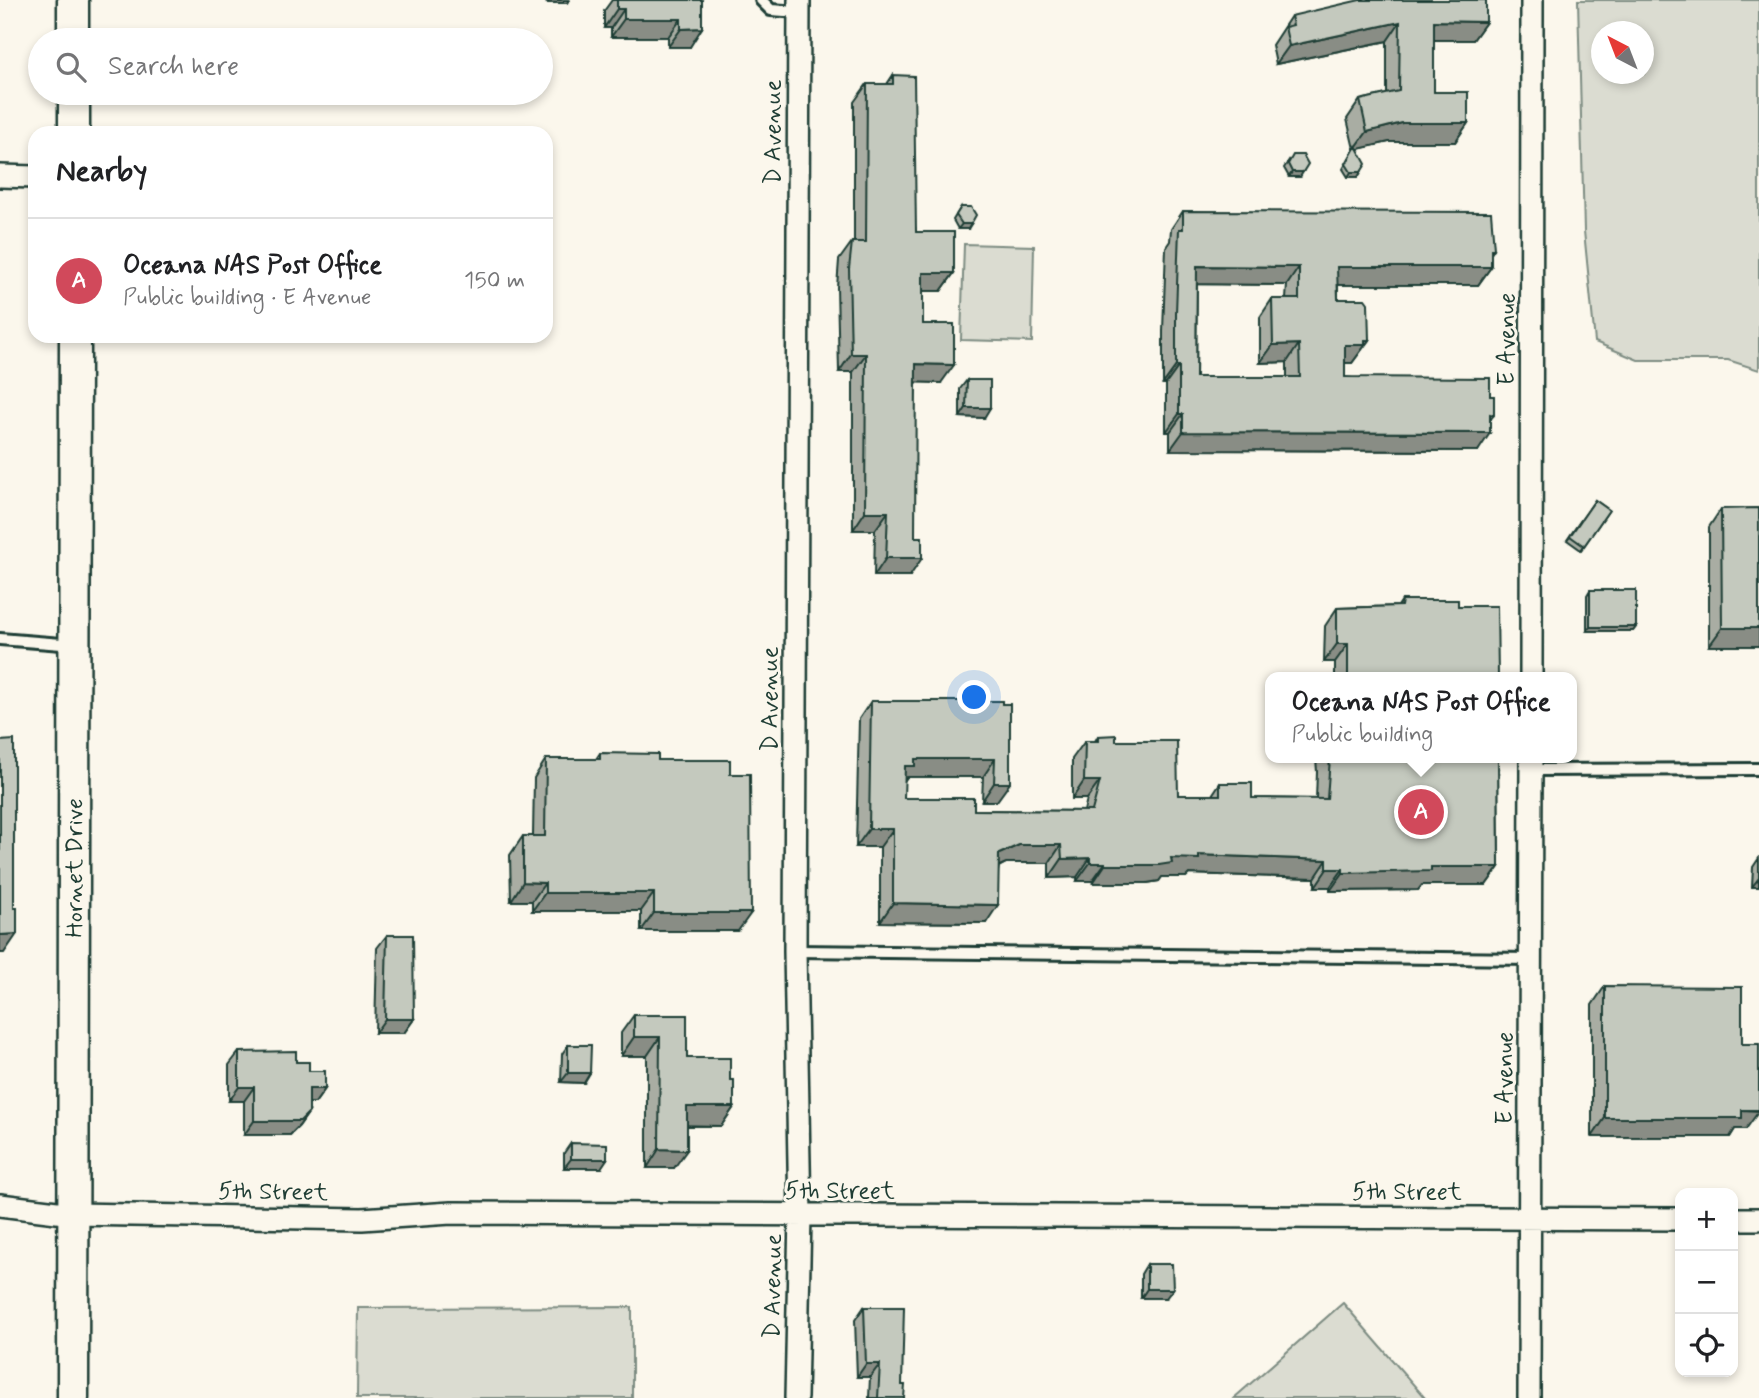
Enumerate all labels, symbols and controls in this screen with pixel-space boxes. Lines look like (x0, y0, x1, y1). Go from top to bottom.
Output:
north arrow (1591, 21, 1654, 84)
search box (28, 28, 553, 105)
icon: search (52, 48, 90, 86)
text: Search here (108, 50, 239, 84)
street label: D Avenue (758, 79, 789, 185)
text: Nearby (56, 152, 147, 191)
text: Oceana NAS Post Office (123, 249, 382, 283)
text: A (71, 266, 87, 296)
text: 150 m (464, 266, 525, 296)
text: Public building · E Avenue (123, 283, 371, 313)
street label: E Avenue (1492, 293, 1523, 385)
street label: D Avenue (755, 646, 786, 752)
popup (1265, 672, 1577, 763)
your location (957, 680, 991, 714)
text: Oceana NAS Post Office (1291, 686, 1551, 720)
text: Public building (1291, 720, 1433, 750)
pin: A (1398, 786, 1444, 838)
street label: Hornet Drive (60, 798, 91, 938)
street label: E Avenue (1490, 1032, 1521, 1124)
street label: 5th Street (218, 1176, 328, 1209)
street label: 5th Street (785, 1176, 895, 1207)
street label: 5th Street (1352, 1177, 1462, 1208)
map controls (1675, 1188, 1738, 1377)
button: + (1675, 1188, 1738, 1251)
street label: D Avenue (757, 1233, 790, 1339)
button: − (1675, 1251, 1738, 1314)
button: locate (1675, 1314, 1738, 1377)

